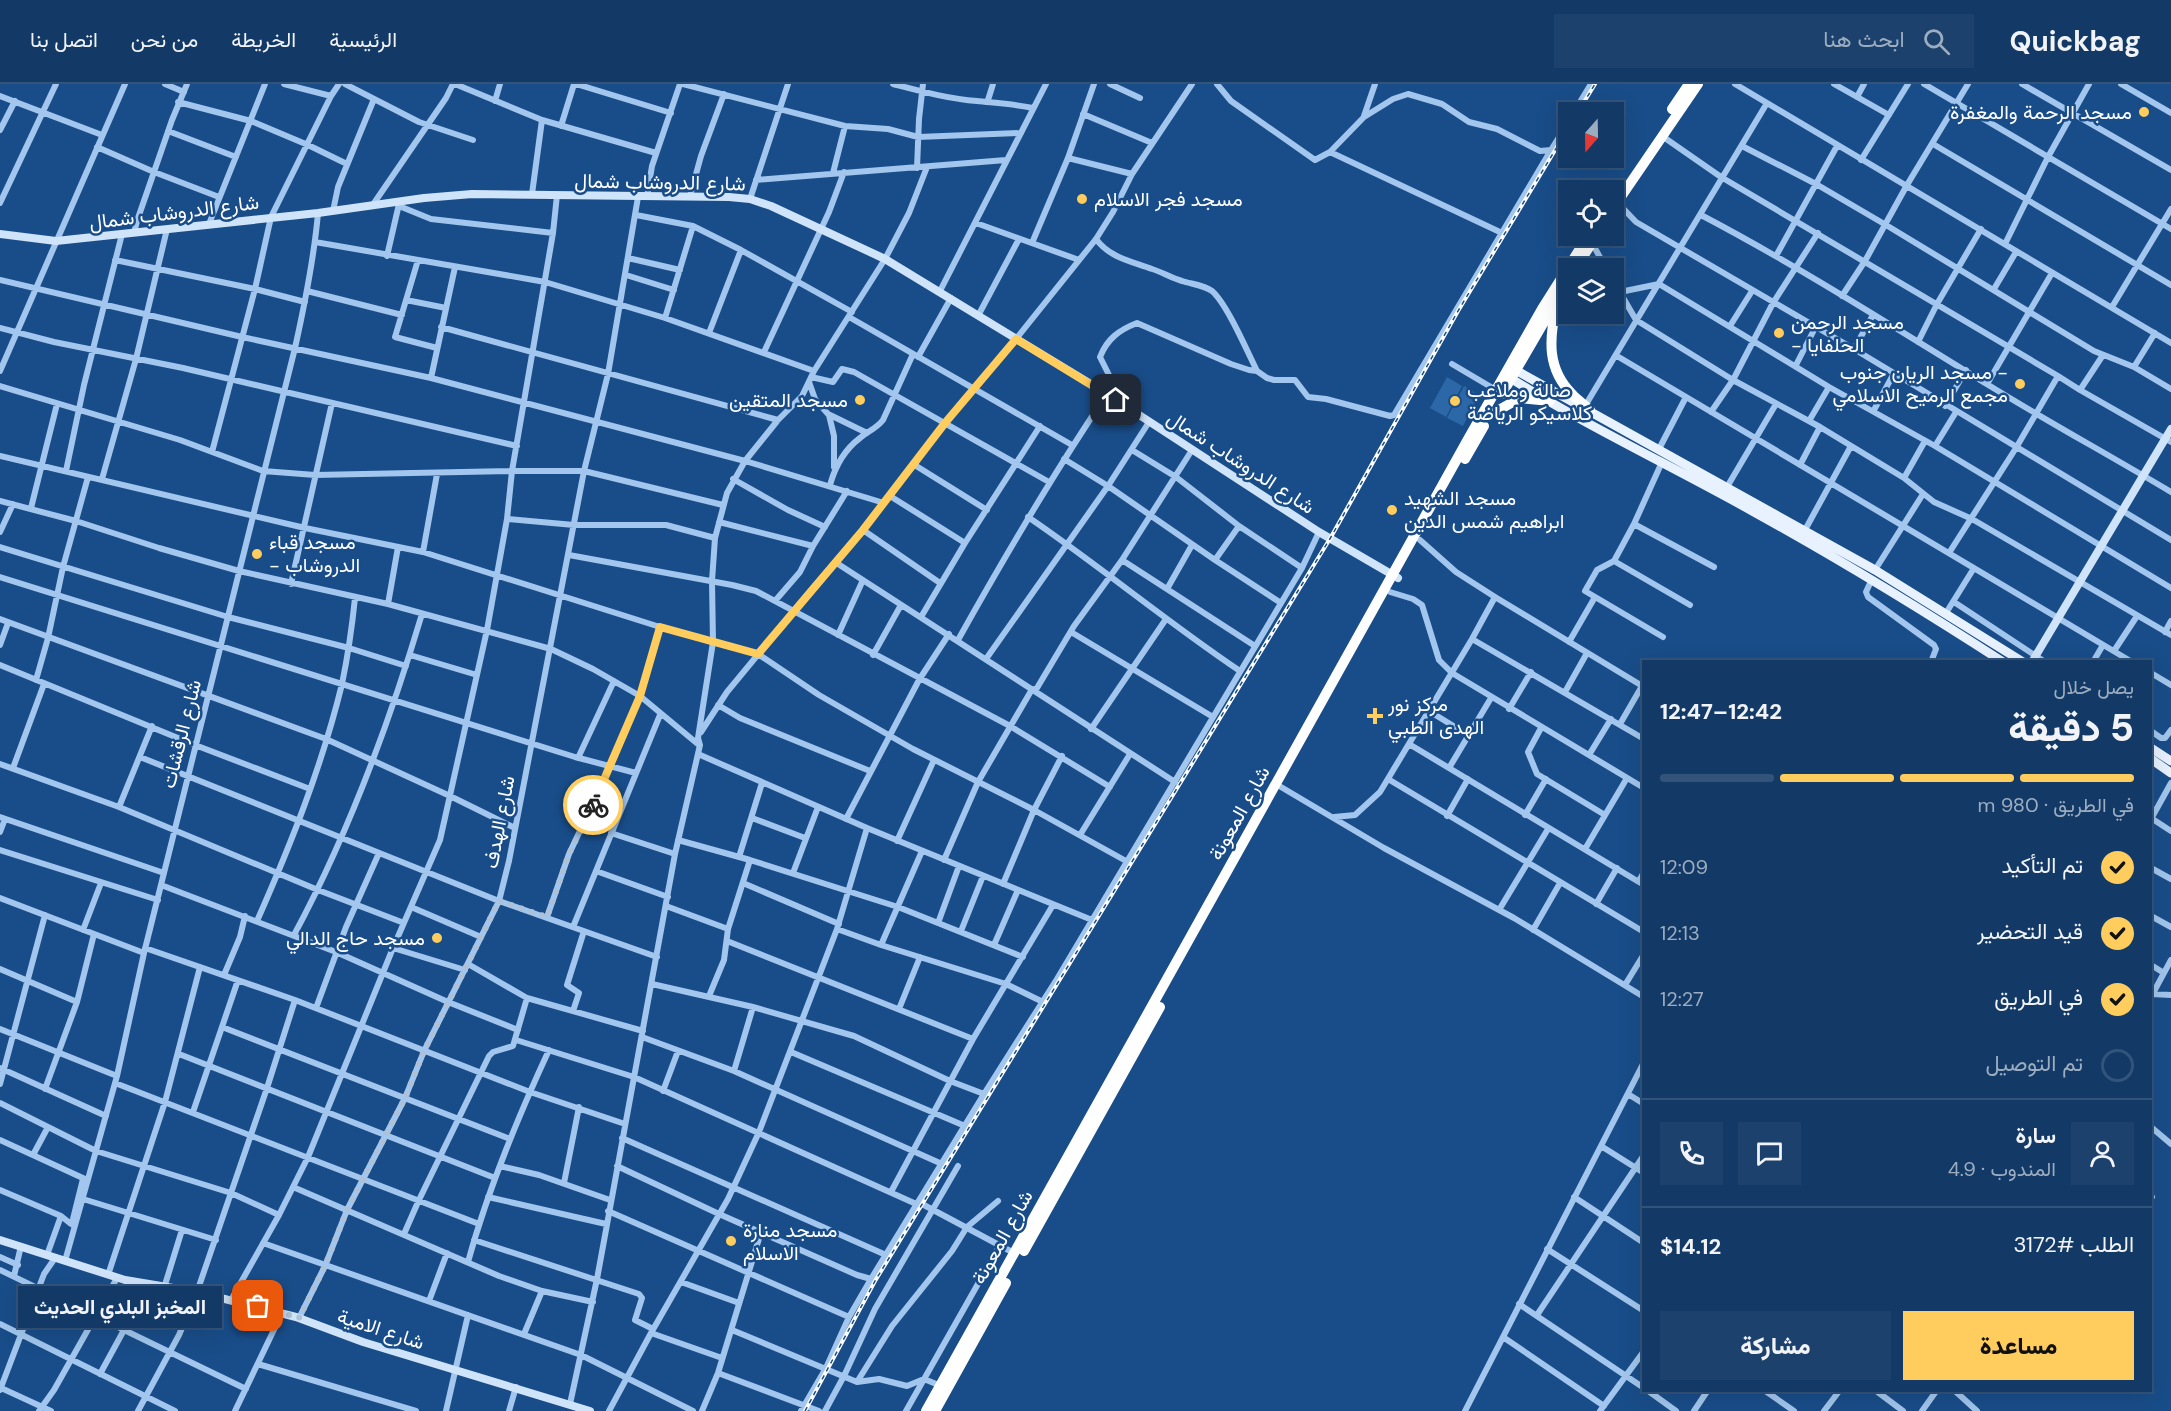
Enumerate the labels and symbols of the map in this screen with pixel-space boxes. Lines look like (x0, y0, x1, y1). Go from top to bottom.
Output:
place label: مسجد الرحمة والمغفرة (1950, 99, 2132, 125)
north arrow (1558, 102, 1624, 168)
marker: مسجد الرحمة والمغفرة (2137, 105, 2151, 119)
street label: شارع الدروشاب شمال (574, 168, 746, 197)
place label: مسجد فجر الاسلام (1094, 186, 1243, 212)
street label: شارع الدروشاب شمال (87, 189, 261, 236)
marker: مسجد فجر الاسلام (1075, 192, 1089, 206)
place label: مسجد الرحمن - الحلفايا (1791, 309, 1904, 358)
marker: مسجد الرحمن - الحلفايا (1772, 326, 1786, 340)
place label: مسجد الريان جنوب - مجمع الرميح الاسلامي (1832, 359, 2008, 412)
pin (1090, 374, 1141, 425)
place label: صالة وملاعب كلاسيكو الرياضة (1467, 377, 1592, 426)
marker: مسجد الريان جنوب - مجمع الرميح الاسلامي (2013, 377, 2027, 391)
place label: مسجد المتقين (729, 387, 848, 413)
marker: مسجد المتقين (853, 393, 867, 407)
marker: صالة وملاعب كلاسيكو الرياضة (1448, 394, 1462, 408)
street label: شارع الدروشاب شمال (1162, 405, 1320, 520)
place label: مسجد الشهيد ابراهيم شمس الدين (1404, 485, 1564, 534)
marker: مسجد الشهيد ابراهيم شمس الدين (1385, 503, 1399, 517)
place label: مسجد قباء - الدروشاب (269, 529, 360, 578)
marker: مسجد قباء - الدروشاب (250, 547, 264, 561)
street label: شارع الرقشات (155, 677, 208, 791)
place label: مركز نور الهدى الطبي (1387, 691, 1484, 744)
marker: مركز نور الهدى الطبي (1366, 707, 1384, 725)
street label: شارع المعونة (1202, 761, 1276, 865)
street label: شارع الهدف (477, 773, 522, 871)
courier (563, 775, 623, 835)
place label: مسجد حاج الدالي (286, 925, 425, 955)
marker: مسجد حاج الدالي (430, 931, 444, 945)
street label: شارع المعونة (965, 1185, 1039, 1289)
place label: مسجد منارة الاسلام (743, 1217, 837, 1266)
marker: مسجد منارة الاسلام (724, 1234, 738, 1248)
pin (232, 1280, 283, 1331)
callout: المخبز البلدي الحديث (18, 1285, 222, 1327)
street label: شارع الامية (334, 1303, 428, 1356)

